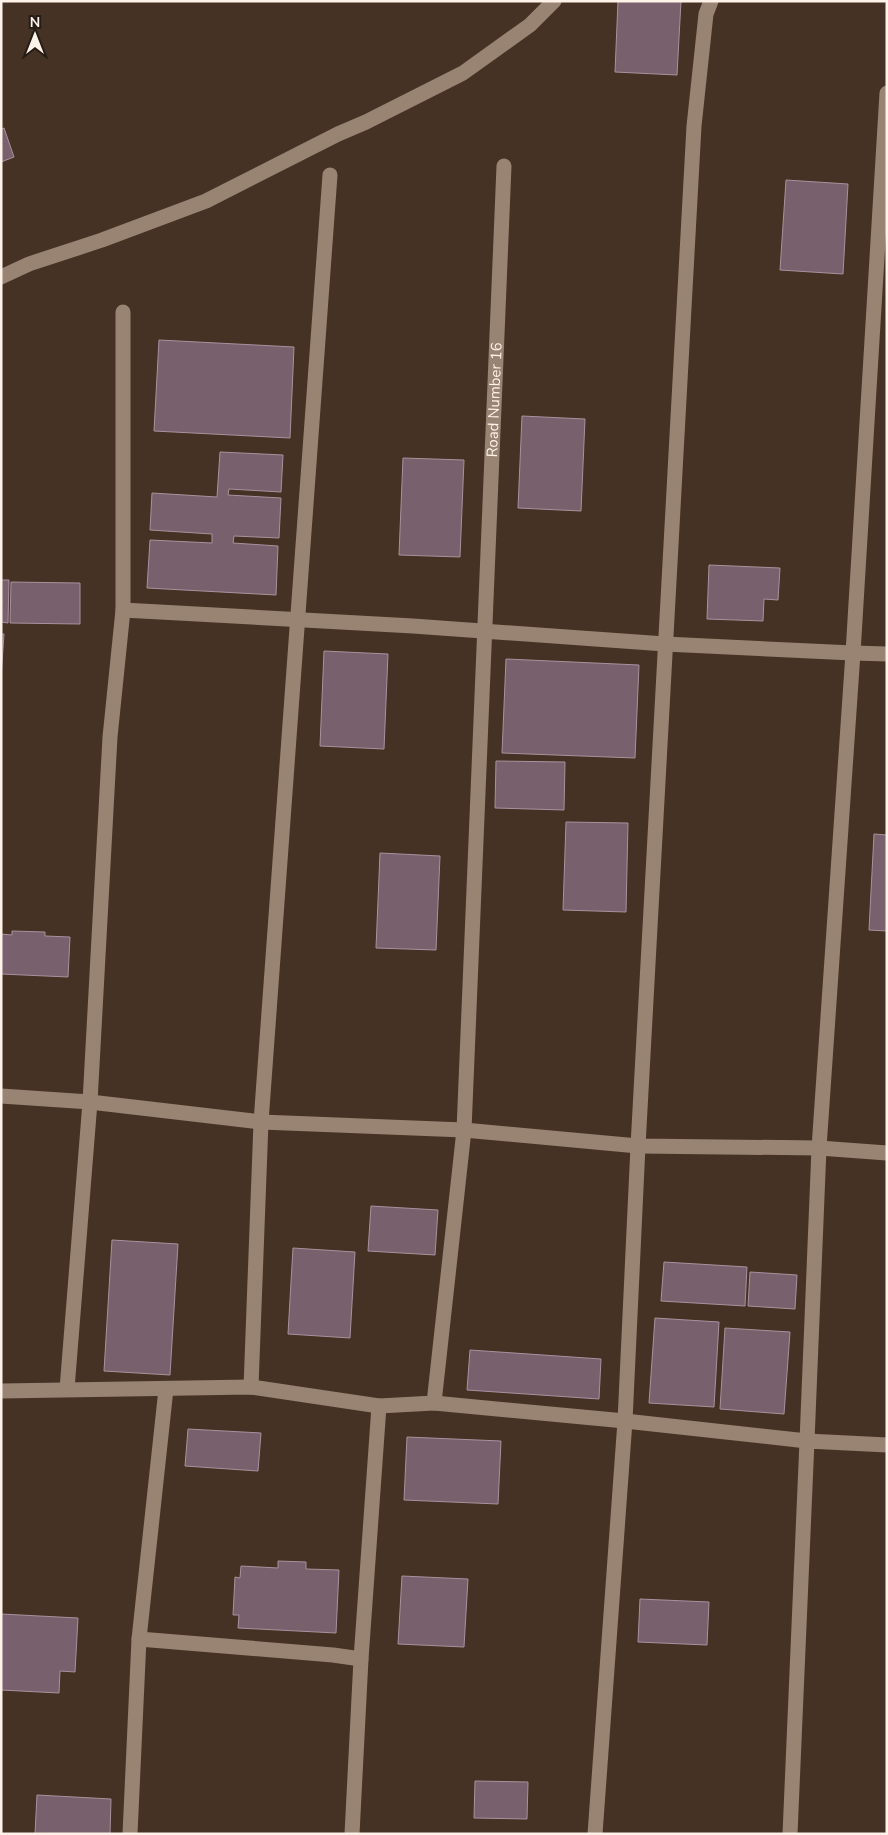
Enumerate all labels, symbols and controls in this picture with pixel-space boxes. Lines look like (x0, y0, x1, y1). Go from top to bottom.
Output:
north arrow (10, 10, 60, 60)
text: N (30, 13, 40, 32)
street label: Road Number 16 (482, 342, 507, 458)

